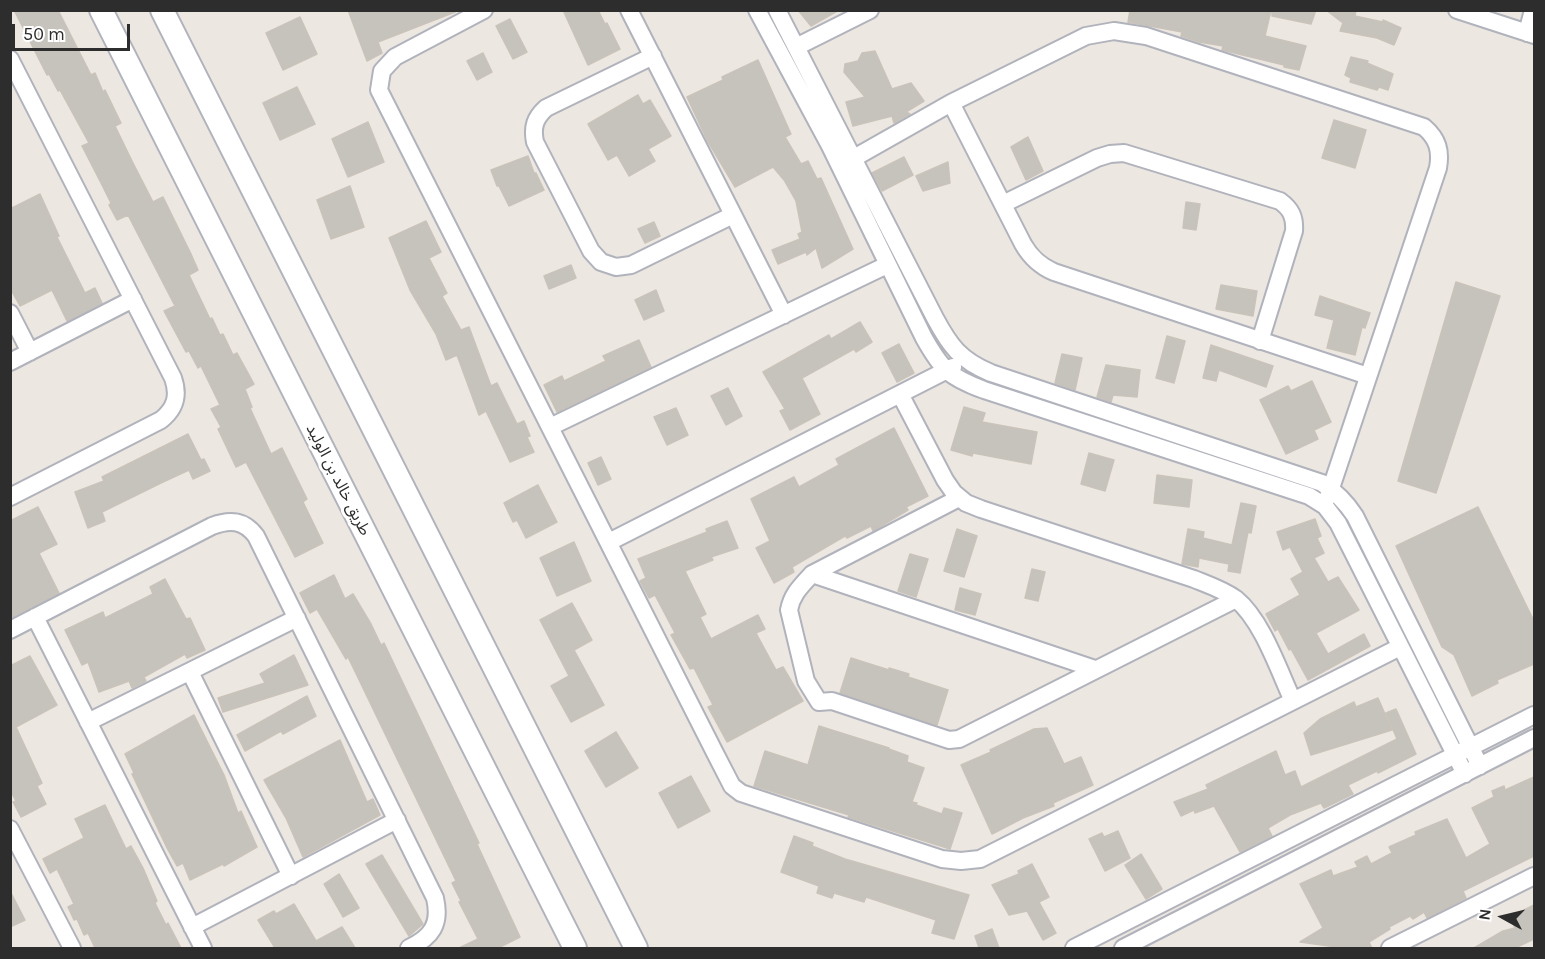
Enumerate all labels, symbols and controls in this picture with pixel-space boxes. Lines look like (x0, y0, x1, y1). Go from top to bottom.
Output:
scale bar (15, 12, 134, 50)
text: 50 m (23, 23, 65, 45)
street label: طريق خالد بن الوليد (302, 421, 374, 539)
north arrow (1473, 887, 1533, 947)
text: N (1474, 907, 1495, 921)

